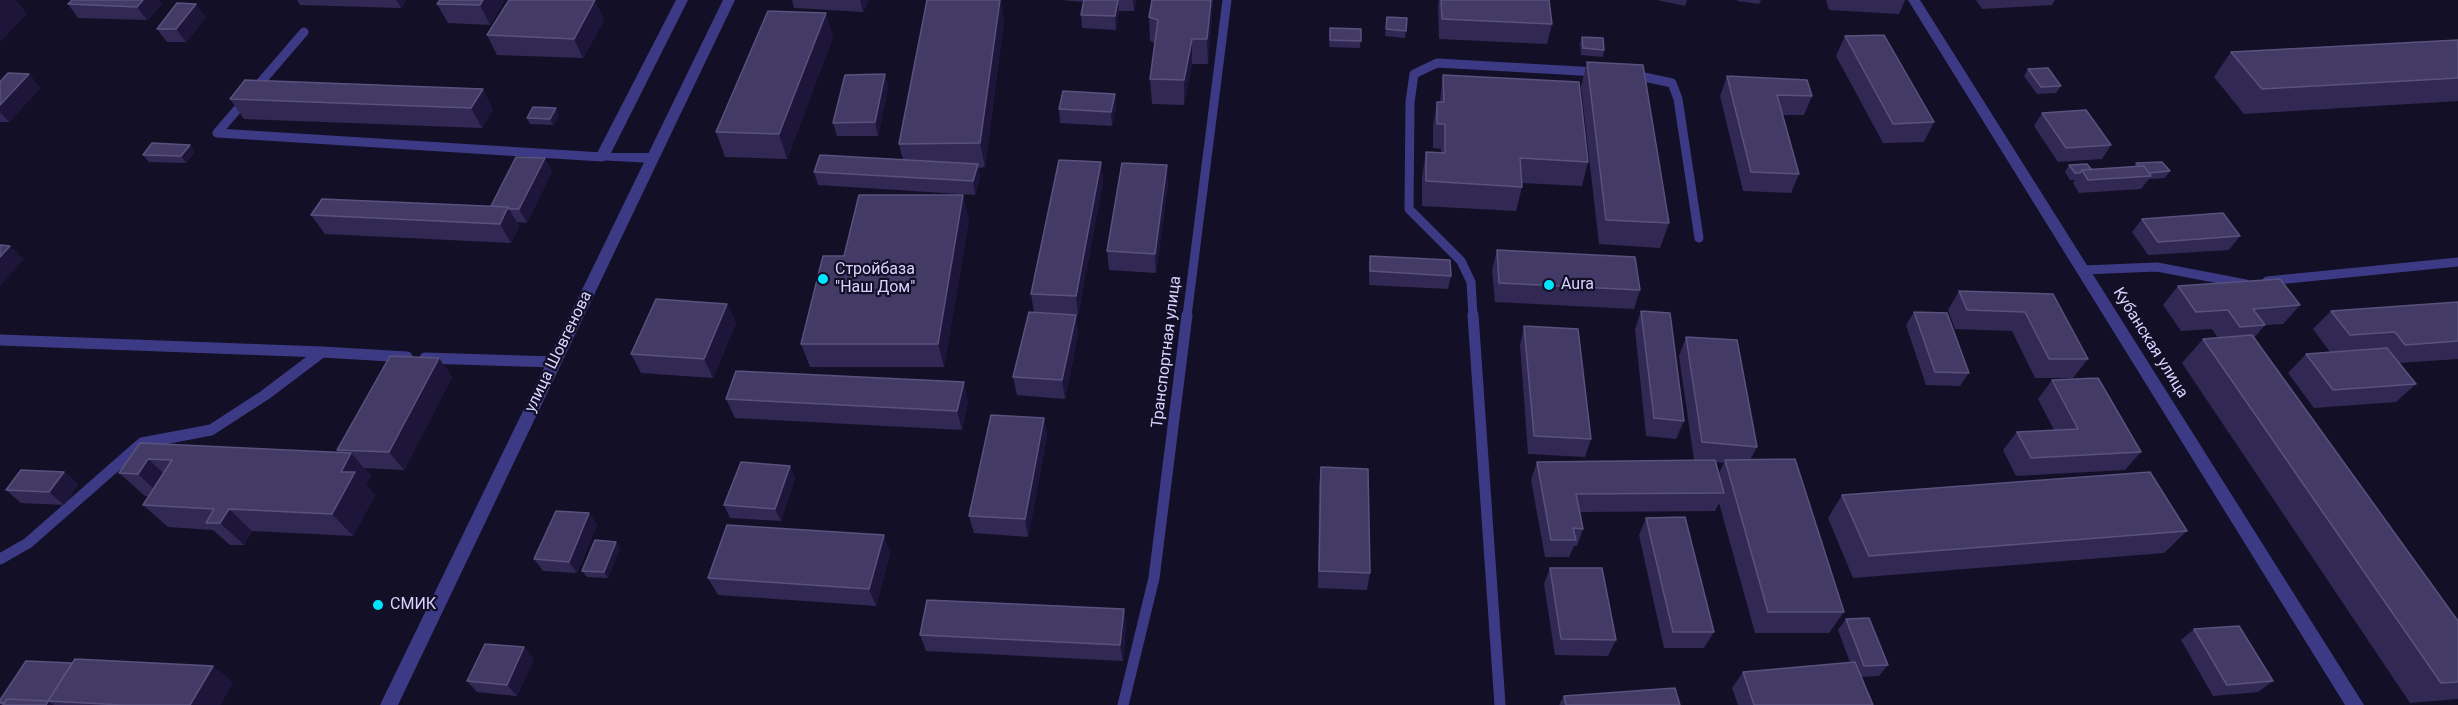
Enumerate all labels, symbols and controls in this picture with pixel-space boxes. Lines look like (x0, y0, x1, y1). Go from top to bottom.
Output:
place label: Стройбаза "Наш Дом" (835, 260, 915, 298)
marker: Стройбаза "Наш Дом" (816, 272, 830, 286)
street label: Транспортная улица (1148, 275, 1186, 429)
place label: Aura (1561, 275, 1594, 295)
marker: Aura (1542, 278, 1556, 292)
street label: Кубанская улица (2108, 284, 2192, 402)
street label: улица Шовгенова (521, 288, 597, 416)
place label: СМИК (390, 595, 436, 615)
marker: СМИК (371, 598, 385, 612)

